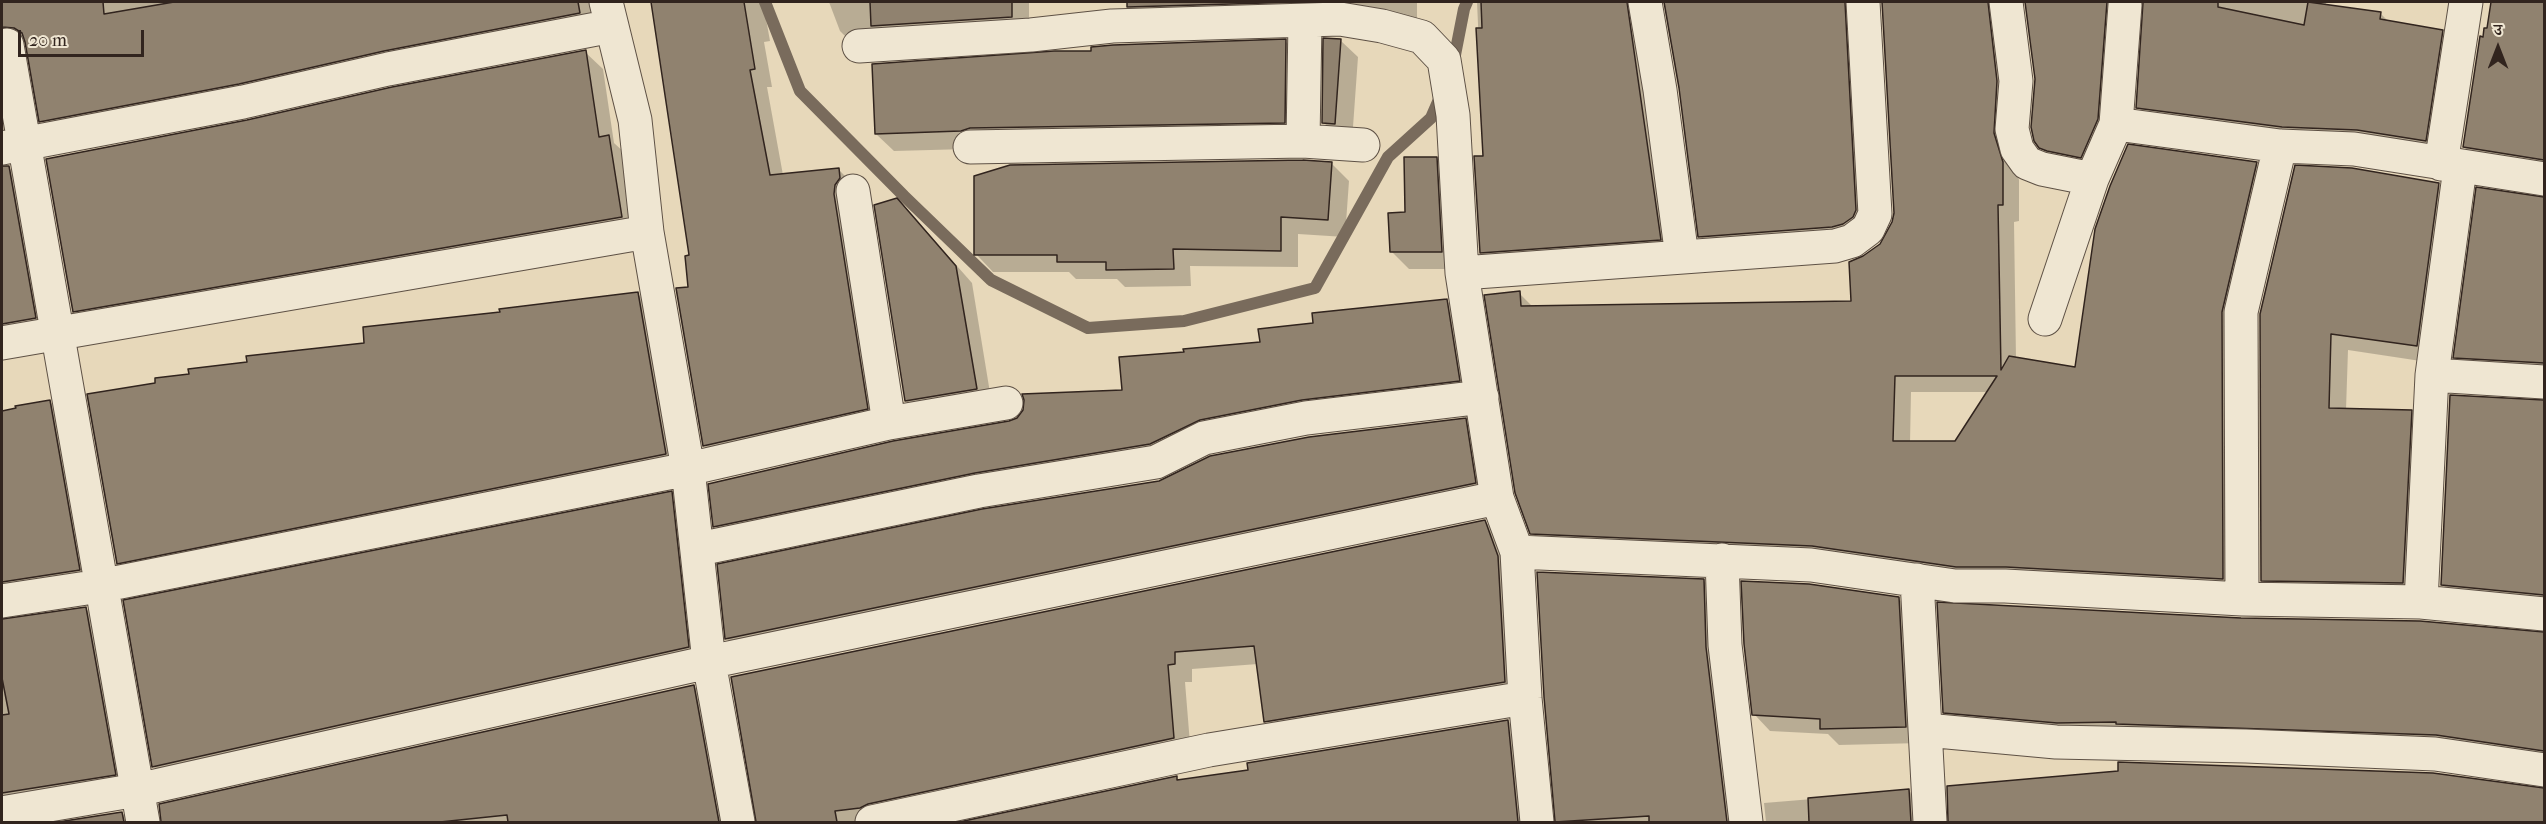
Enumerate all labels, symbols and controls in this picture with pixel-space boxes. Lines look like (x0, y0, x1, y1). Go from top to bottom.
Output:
scale bar (21, 18, 147, 56)
north arrow (2468, 18, 2528, 78)
text: उ (2494, 20, 2502, 39)
text: 20 m (29, 30, 67, 51)

